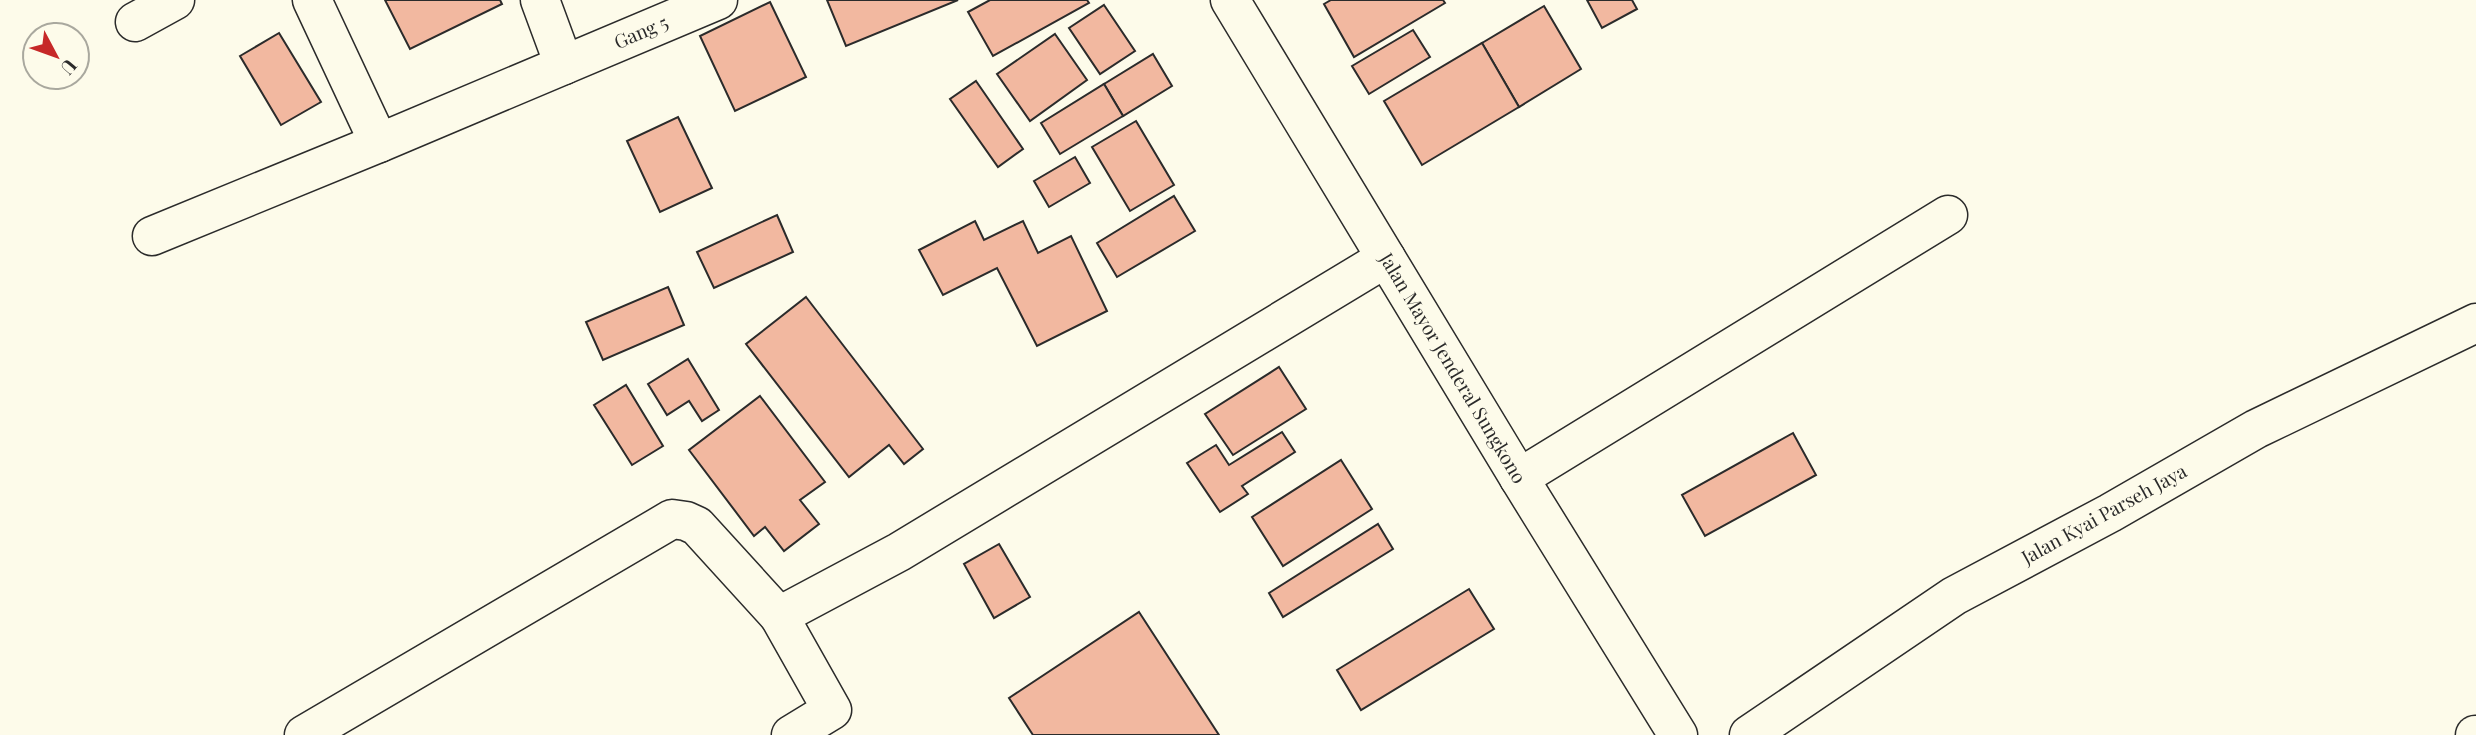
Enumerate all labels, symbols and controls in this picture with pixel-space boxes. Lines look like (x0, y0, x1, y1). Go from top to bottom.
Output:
street label: Gang 5 (610, 8, 672, 54)
north arrow (21, 21, 91, 91)
text: U (55, 54, 84, 81)
street label: Jalan Mayor Jenderal Sungkono (1374, 246, 1533, 488)
street label: Jalan Kyai Parseh Jaya (2016, 457, 2191, 570)

